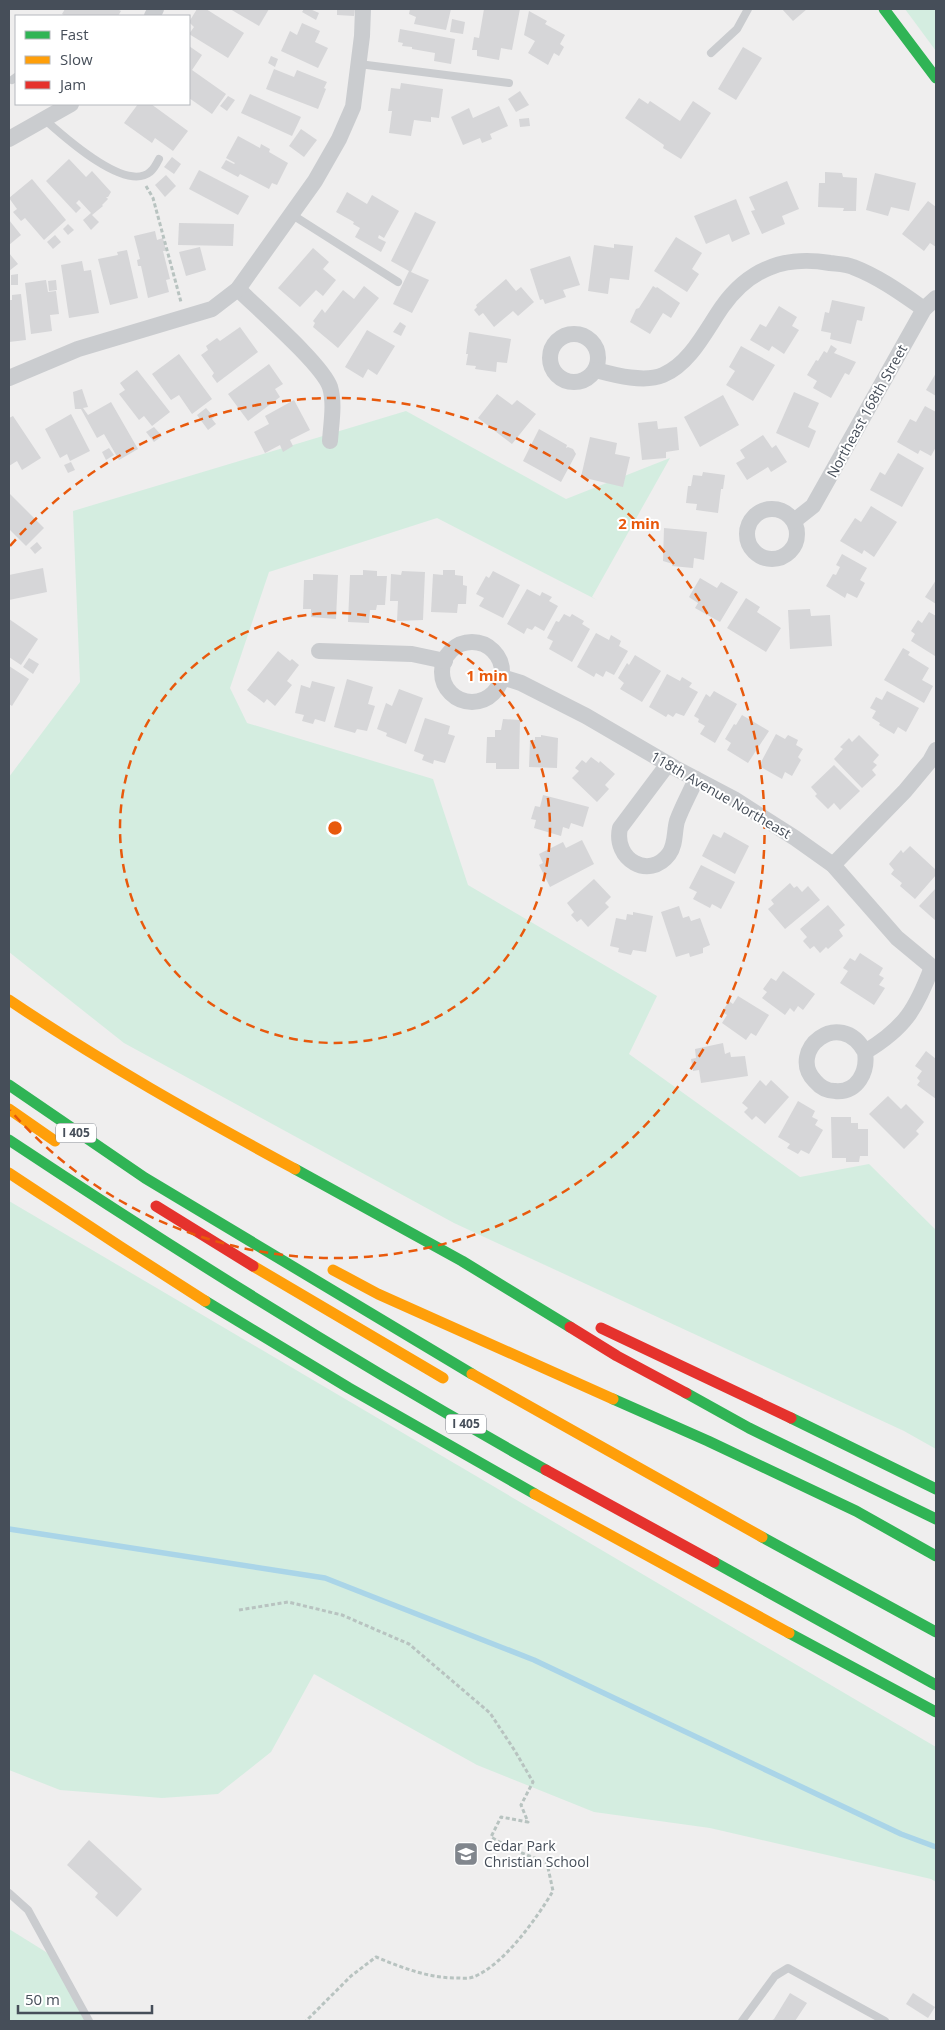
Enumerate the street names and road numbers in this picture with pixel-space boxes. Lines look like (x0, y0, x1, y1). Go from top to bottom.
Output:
street label: Northeast 168th Street (822, 341, 911, 481)
street label: 118th Avenue Northeast (648, 747, 795, 843)
road number: I 405 (56, 1124, 96, 1142)
road number: I 405 (446, 1415, 486, 1434)

